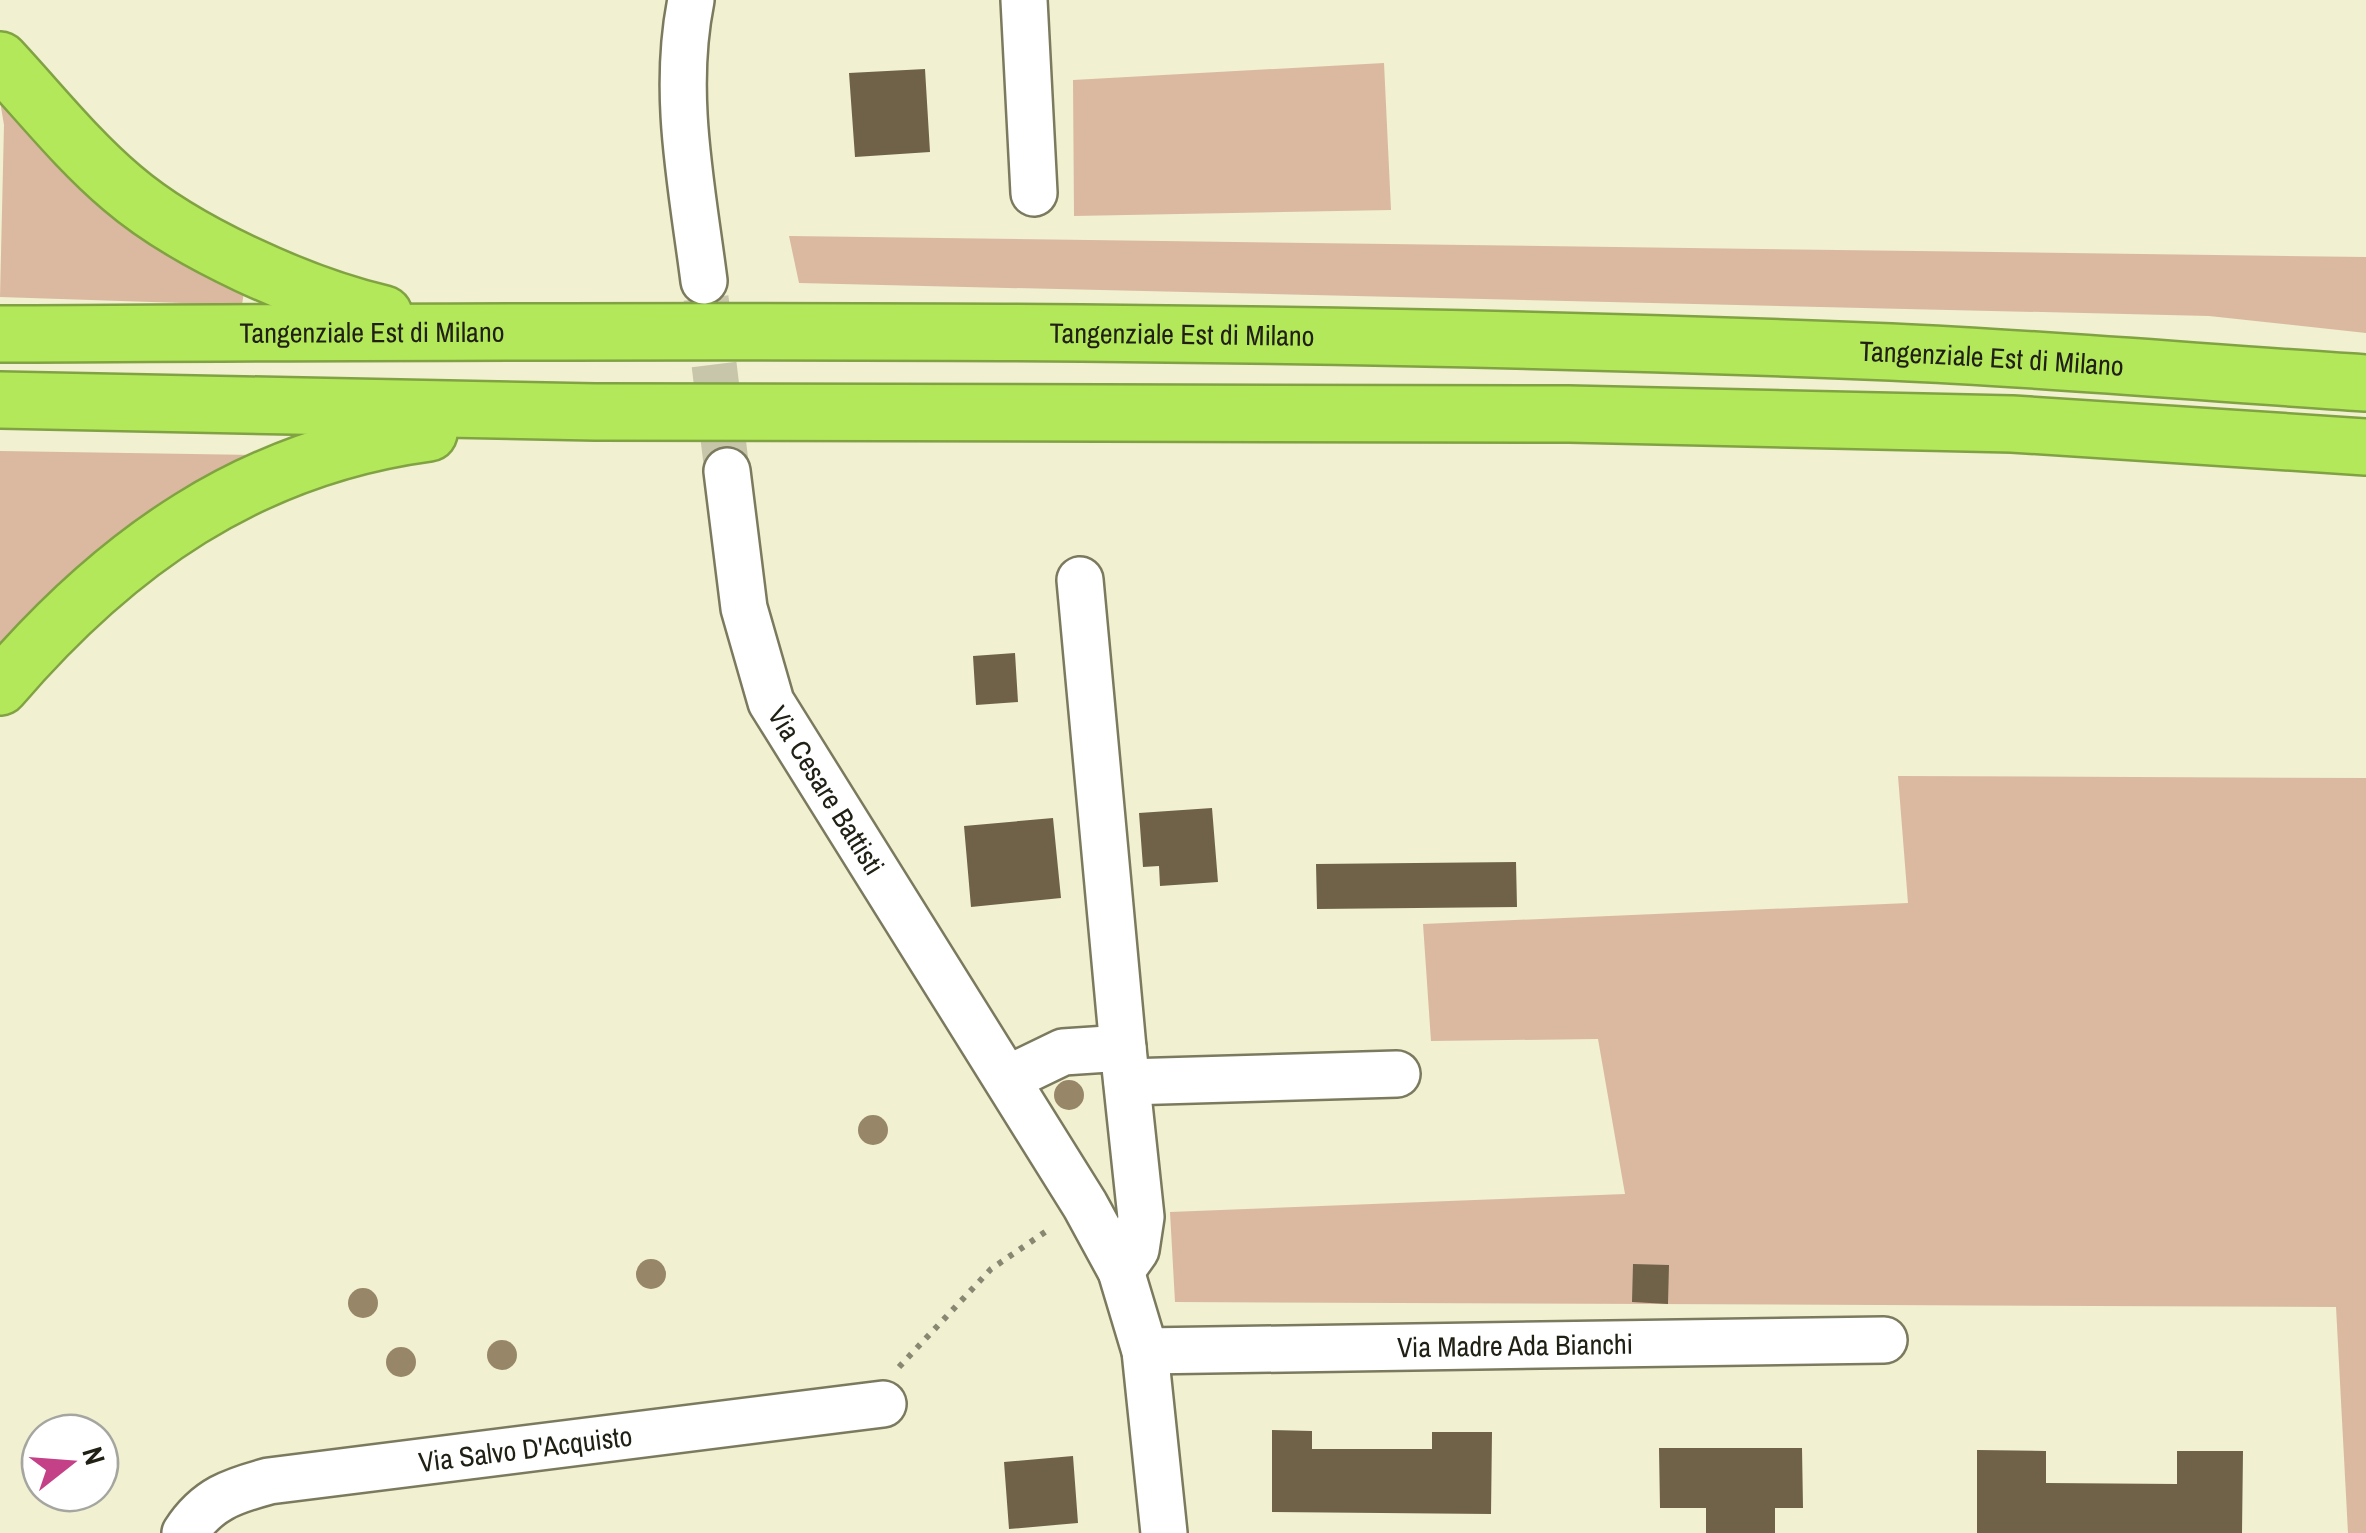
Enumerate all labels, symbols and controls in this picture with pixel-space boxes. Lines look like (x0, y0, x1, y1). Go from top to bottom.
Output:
street label: Tangenziale Est di Milano (239, 313, 504, 352)
street label: Tangenziale Est di Milano (1049, 314, 1315, 355)
street label: Tangenziale Est di Milano (1859, 332, 2125, 385)
street label: Via Cesare Battisti (759, 699, 893, 882)
street label: Via Madre Ada Bianchi (1397, 1325, 1633, 1366)
north arrow (20, 1413, 120, 1513)
street label: Via Salvo D'Acquisto (416, 1417, 634, 1481)
text: N (73, 1442, 115, 1469)

